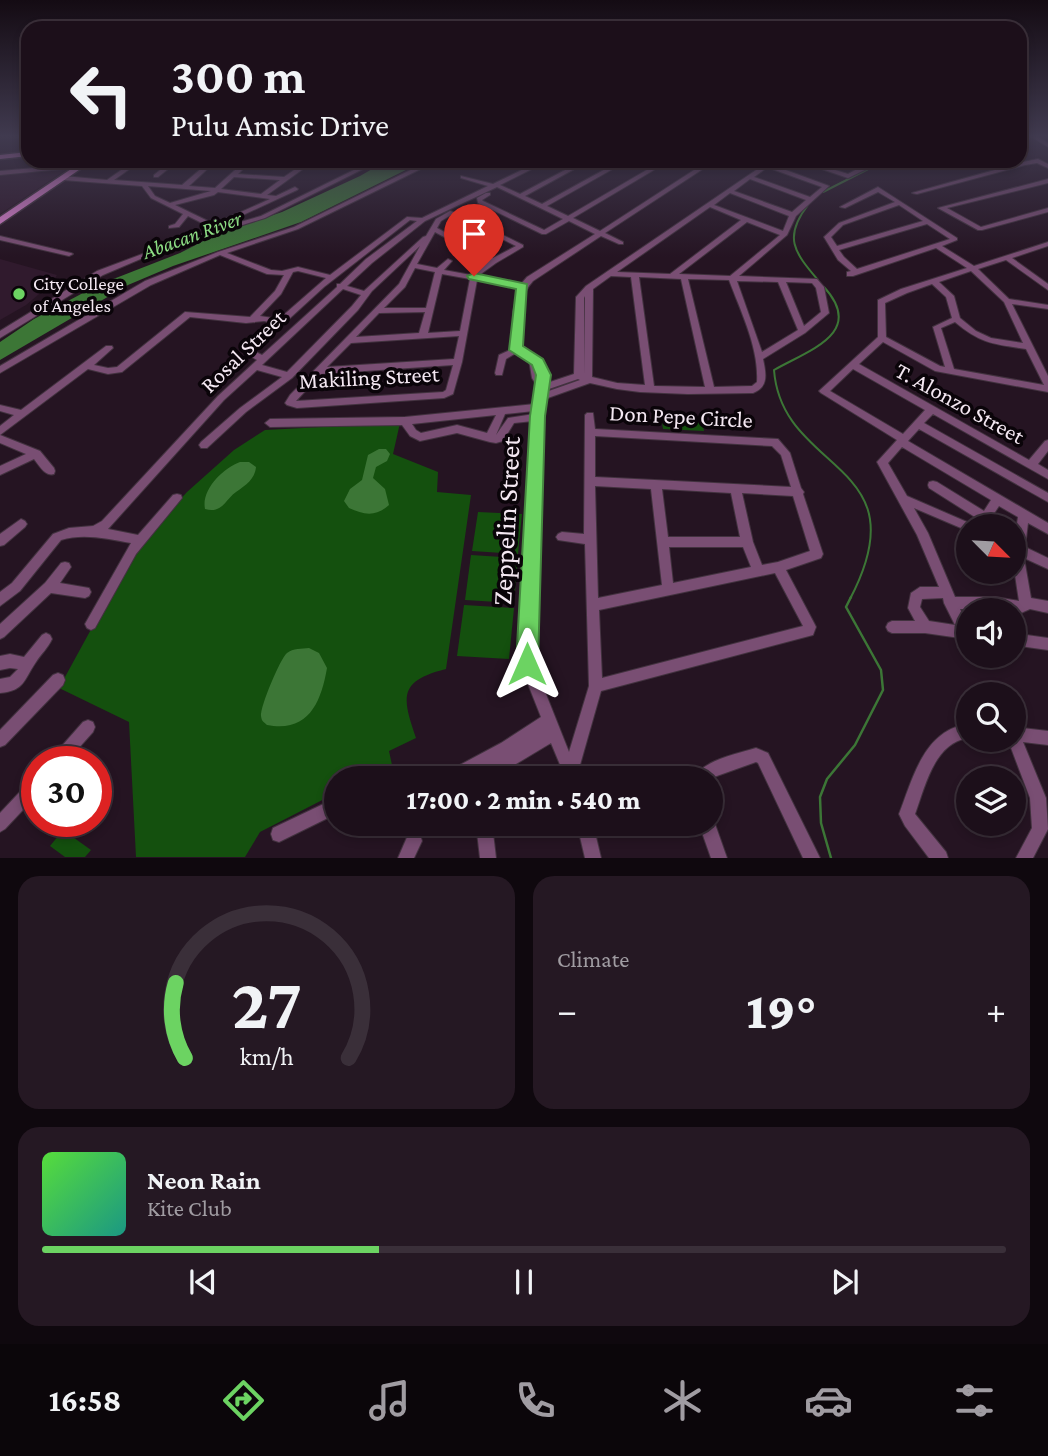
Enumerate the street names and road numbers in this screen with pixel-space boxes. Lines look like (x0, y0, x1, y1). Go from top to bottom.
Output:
street label: Rosal Street (195, 304, 291, 398)
street label: T. Alonzo Street (891, 357, 1029, 449)
street label: Makiling Street (298, 360, 440, 394)
street label: Don Pepe Circle (608, 399, 754, 433)
street label: Zeppelin Street (486, 435, 526, 606)

